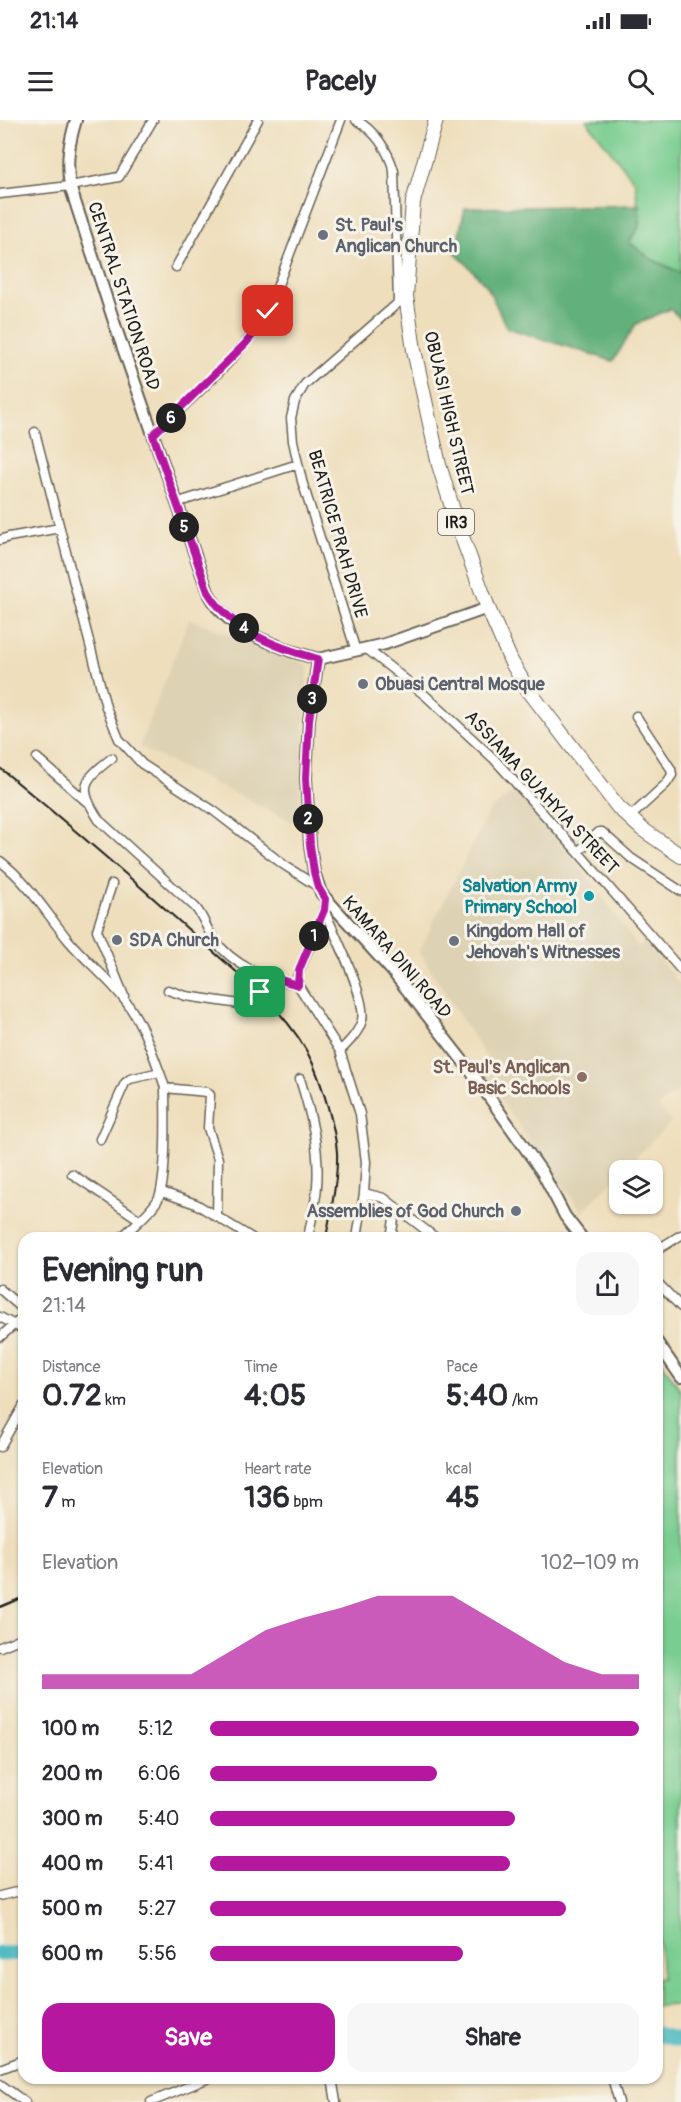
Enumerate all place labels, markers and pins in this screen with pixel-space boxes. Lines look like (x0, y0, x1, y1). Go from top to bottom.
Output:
place label: St. Paul's Anglican Church (335, 214, 458, 258)
marker: St. Paul's Anglican Church (316, 228, 330, 242)
pin (242, 285, 293, 336)
pin: 6 (156, 403, 186, 433)
pin: 5 (169, 512, 199, 542)
pin: 4 (229, 613, 259, 643)
place label: Obuasi Central Mosque (375, 673, 546, 696)
marker: Obuasi Central Mosque (356, 677, 370, 691)
pin: 3 (297, 684, 327, 714)
pin: 2 (293, 804, 323, 834)
place label: Salvation Army Primary School (462, 875, 577, 919)
marker: Salvation Army Primary School (582, 889, 596, 903)
place label: Kingdom Hall of Jehovah's Witnesses (466, 920, 621, 964)
pin: 1 (299, 921, 329, 951)
place label: SDA Church (129, 929, 220, 952)
marker: SDA Church (110, 933, 124, 947)
marker: Kingdom Hall of Jehovah's Witnesses (447, 934, 461, 948)
pin (234, 966, 285, 1017)
place label: St. Paul's Anglican Basic Schools (433, 1056, 571, 1100)
marker: St. Paul's Anglican Basic Schools (575, 1070, 589, 1084)
place label: Assemblies of God Church (307, 1200, 505, 1223)
marker: Assemblies of God Church (509, 1204, 523, 1218)

